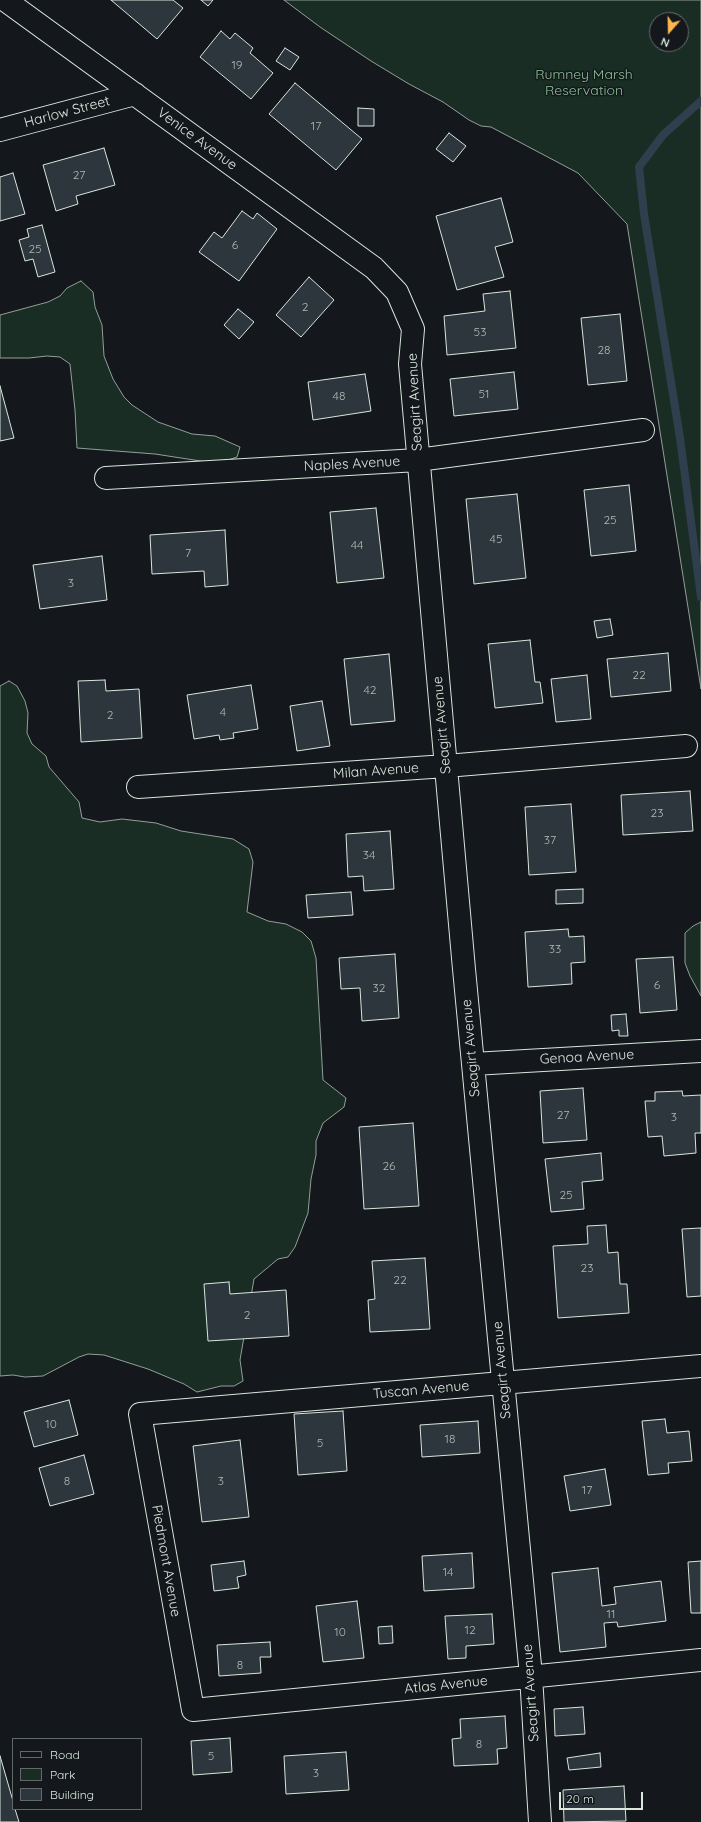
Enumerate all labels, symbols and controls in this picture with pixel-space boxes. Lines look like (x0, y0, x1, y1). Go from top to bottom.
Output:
north arrow (649, 12, 689, 52)
text: N (659, 34, 671, 50)
house number: 19 (231, 58, 243, 72)
park label: Rumney Marsh Reservation (535, 67, 633, 100)
street label: Harlow Street (22, 92, 112, 132)
street label: Venice Avenue (154, 104, 240, 174)
house number: 17 (311, 119, 321, 133)
house number: 27 (73, 168, 85, 182)
house number: 6 (232, 238, 238, 252)
house number: 25 (28, 242, 42, 256)
house number: 2 (302, 300, 308, 314)
house number: 53 (474, 325, 486, 339)
house number: 28 (597, 343, 611, 357)
street label: Seagirt Avenue (404, 353, 426, 451)
house number: 51 (479, 387, 489, 401)
house number: 48 (333, 389, 345, 403)
street label: Naples Avenue (303, 453, 401, 475)
house number: 25 (603, 513, 617, 527)
house number: 45 (490, 532, 502, 546)
house number: 44 (351, 538, 363, 552)
house number: 7 (185, 546, 191, 560)
house number: 3 (68, 576, 74, 590)
house number: 22 (632, 668, 646, 682)
street label: Seagirt Avenue (429, 676, 455, 774)
house number: 42 (364, 683, 376, 697)
house number: 4 (220, 705, 226, 719)
house number: 2 (107, 708, 113, 722)
street label: Milan Avenue (332, 760, 420, 782)
house number: 23 (651, 806, 663, 820)
house number: 37 (544, 833, 556, 847)
house number: 34 (363, 848, 375, 862)
house number: 33 (549, 942, 561, 956)
house number: 6 (654, 978, 660, 992)
house number: 32 (373, 981, 385, 995)
street label: Seagirt Avenue (458, 999, 484, 1097)
street label: Genoa Avenue (539, 1046, 635, 1068)
house number: 27 (557, 1108, 569, 1122)
house number: 3 (671, 1110, 677, 1124)
house number: 26 (382, 1159, 396, 1173)
house number: 25 (559, 1188, 573, 1202)
house number: 23 (581, 1261, 593, 1275)
house number: 22 (393, 1273, 407, 1287)
house number: 2 (244, 1308, 250, 1322)
street label: Seagirt Avenue (489, 1321, 515, 1419)
street label: Tuscan Avenue (372, 1377, 470, 1403)
house number: 10 (45, 1417, 57, 1431)
house number: 18 (445, 1432, 455, 1446)
house number: 5 (317, 1436, 323, 1450)
house number: 8 (64, 1474, 70, 1488)
house number: 3 (218, 1474, 224, 1488)
house number: 17 (582, 1483, 592, 1497)
street label: Piedmont Avenue (148, 1504, 184, 1618)
house number: 14 (443, 1565, 453, 1579)
house number: 11 (607, 1607, 615, 1621)
house number: 12 (464, 1623, 476, 1637)
house number: 10 (334, 1625, 346, 1639)
street label: Seagirt Avenue (519, 1644, 543, 1742)
house number: 8 (237, 1658, 243, 1672)
street label: Atlas Avenue (403, 1672, 489, 1698)
house number: 8 (476, 1737, 482, 1751)
legend (12, 1738, 142, 1810)
text: Road (50, 1747, 80, 1762)
house number: 5 (208, 1749, 214, 1763)
house number: 3 (313, 1766, 319, 1780)
text: Park (50, 1767, 75, 1782)
scale bar (561, 1784, 645, 1810)
text: Building (50, 1787, 94, 1802)
text: 20 m (566, 1791, 594, 1806)

